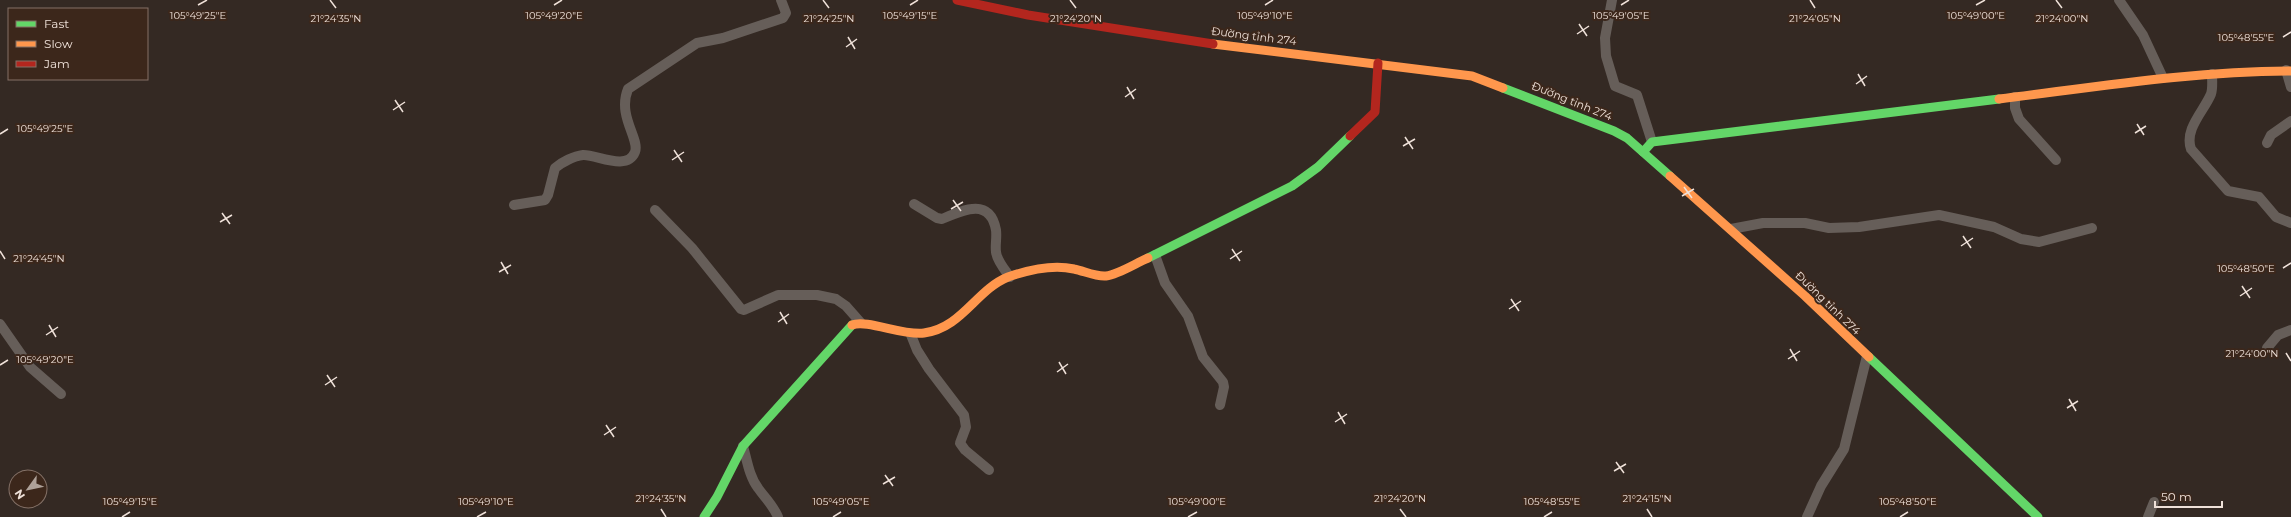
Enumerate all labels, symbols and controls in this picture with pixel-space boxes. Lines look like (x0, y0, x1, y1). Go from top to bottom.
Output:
legend (8, 8, 148, 80)
text: 105°49'25"E (170, 9, 226, 22)
text: 105°49'20"E (525, 9, 583, 22)
text: 105°49'15"E (883, 9, 938, 22)
text: 105°49'10"E (1237, 9, 1293, 22)
text: 105°49'05"E (1592, 9, 1650, 22)
text: 105°49'00"E (1947, 9, 2005, 22)
text: 21°24'35"N (311, 12, 361, 25)
text: 21°24'25"N (803, 12, 855, 25)
text: 21°24'20"N (1050, 12, 1102, 25)
text: 21°24'05"N (1789, 12, 1841, 25)
text: 21°24'00"N (2036, 12, 2088, 25)
text: Fast (44, 16, 69, 31)
street label: Đường tỉnh 274 (1211, 24, 1298, 48)
text: 105°48'55"E (2218, 31, 2275, 44)
text: Slow (44, 36, 73, 51)
text: Jam (43, 56, 70, 71)
street label: Đường tỉnh 274 (1530, 78, 1615, 124)
text: 105°49'25"E (17, 122, 73, 135)
text: 21°24'45"N (13, 252, 65, 265)
text: 105°48'50"E (2217, 262, 2275, 275)
street label: Đường tỉnh 274 (1792, 268, 1864, 338)
text: 21°24'00"N (2226, 347, 2278, 360)
text: 105°49'20"E (16, 353, 74, 366)
north arrow (8, 469, 48, 509)
scale bar (2155, 483, 2222, 509)
text: N (11, 487, 28, 502)
text: 50 m (2161, 489, 2192, 504)
text: 21°24'35"N (636, 492, 686, 505)
text: 21°24'20"N (1374, 492, 1426, 505)
text: 21°24'15"N (1622, 492, 1672, 505)
text: 105°49'15"E (103, 495, 158, 508)
text: 105°49'10"E (458, 495, 514, 508)
text: 105°49'05"E (812, 495, 870, 508)
text: 105°49'00"E (1168, 495, 1226, 508)
text: 105°48'55"E (1524, 495, 1581, 508)
text: 105°48'50"E (1879, 495, 1937, 508)

